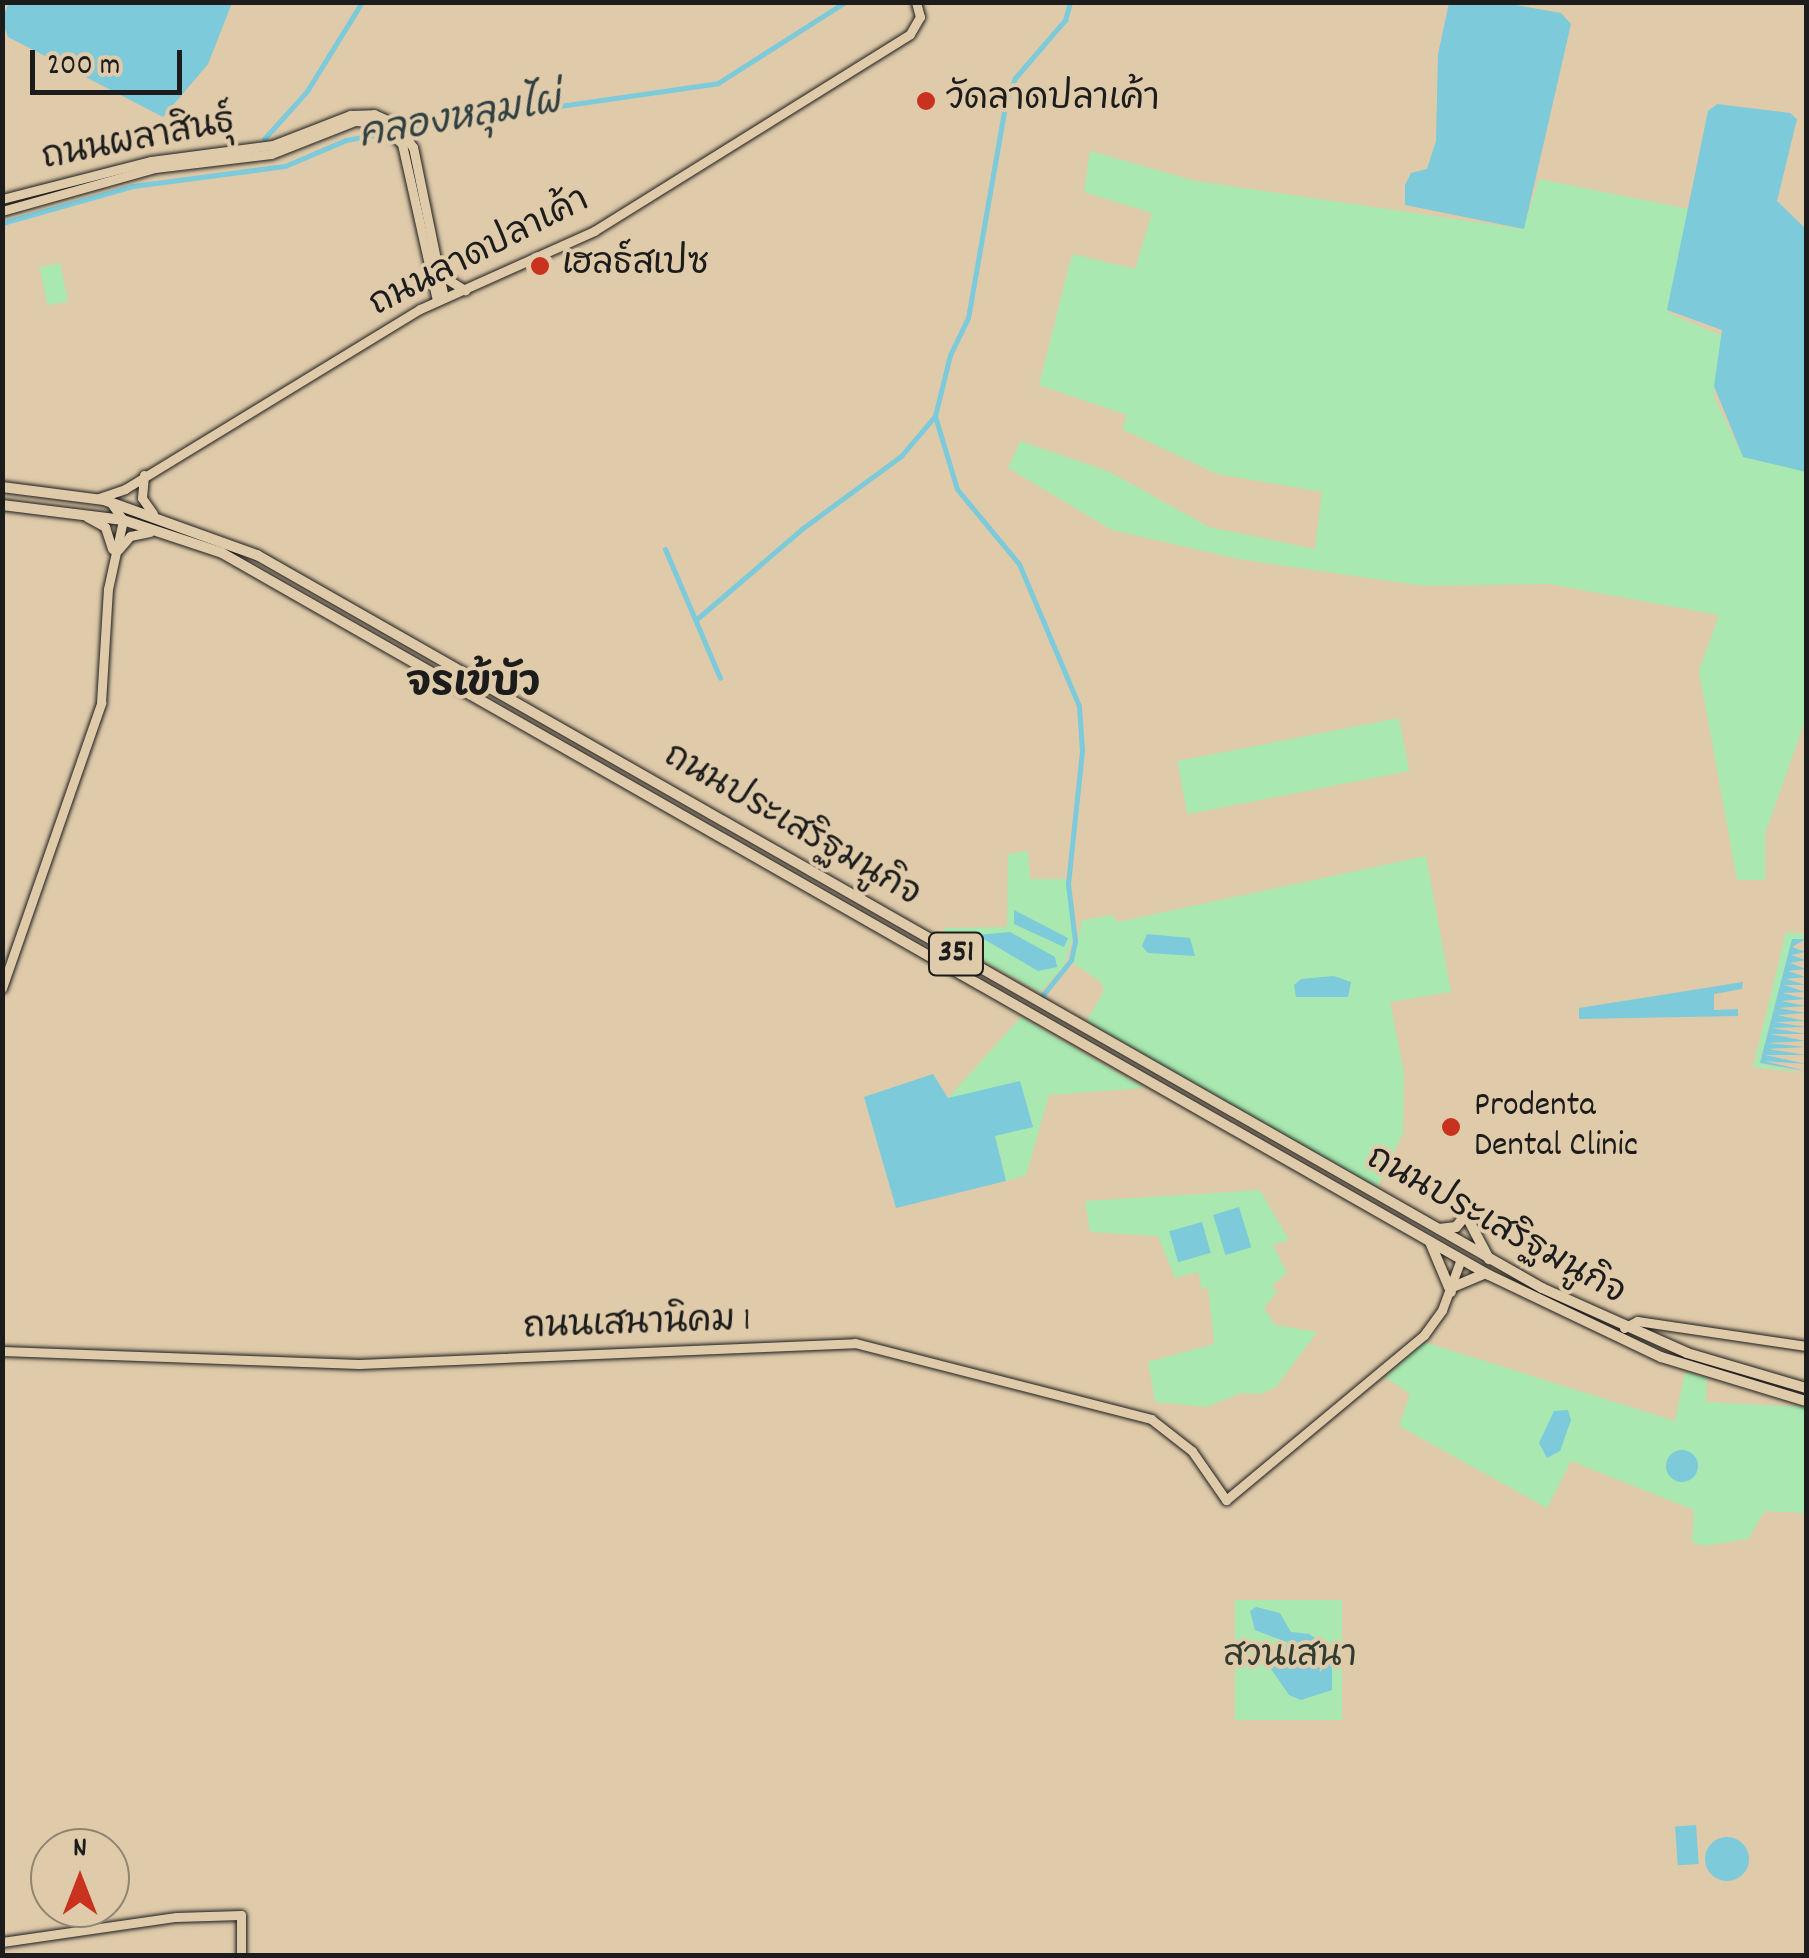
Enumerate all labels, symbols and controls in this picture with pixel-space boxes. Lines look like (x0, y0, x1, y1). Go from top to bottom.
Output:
scale bar (35, 30, 188, 92)
text: 200 m (47, 46, 120, 89)
place label: วัดลาดปลาเค้า (946, 80, 1159, 122)
water label: คลองหลุมไผ่ (356, 81, 564, 161)
marker: วัดลาดปลาเค้า (915, 90, 937, 112)
street label: ถนนผลาสินธุ์ (39, 103, 239, 181)
street label: ถนนลาดปลาเค้า (363, 181, 597, 327)
place label: เฮลธ์สเปซ (562, 245, 709, 287)
marker: เฮลธ์สเปซ (527, 253, 553, 279)
district label: จรเข้บัว (406, 663, 540, 711)
street label: ถนนประเสริฐมนูกิจ (655, 737, 927, 917)
road number: 351 (926, 927, 986, 981)
place label: Prodenta Dental Clinic (1474, 1086, 1638, 1168)
marker: Prodenta Dental Clinic (1438, 1114, 1464, 1140)
street label: ถนนประเสริฐมนูกิจ (1358, 1139, 1632, 1315)
street label: ถนนเสนานิคม 1 (523, 1301, 751, 1351)
park label: สวนเสนา (1223, 1637, 1357, 1679)
north arrow (30, 1828, 130, 1928)
text: N (73, 1830, 87, 1870)

